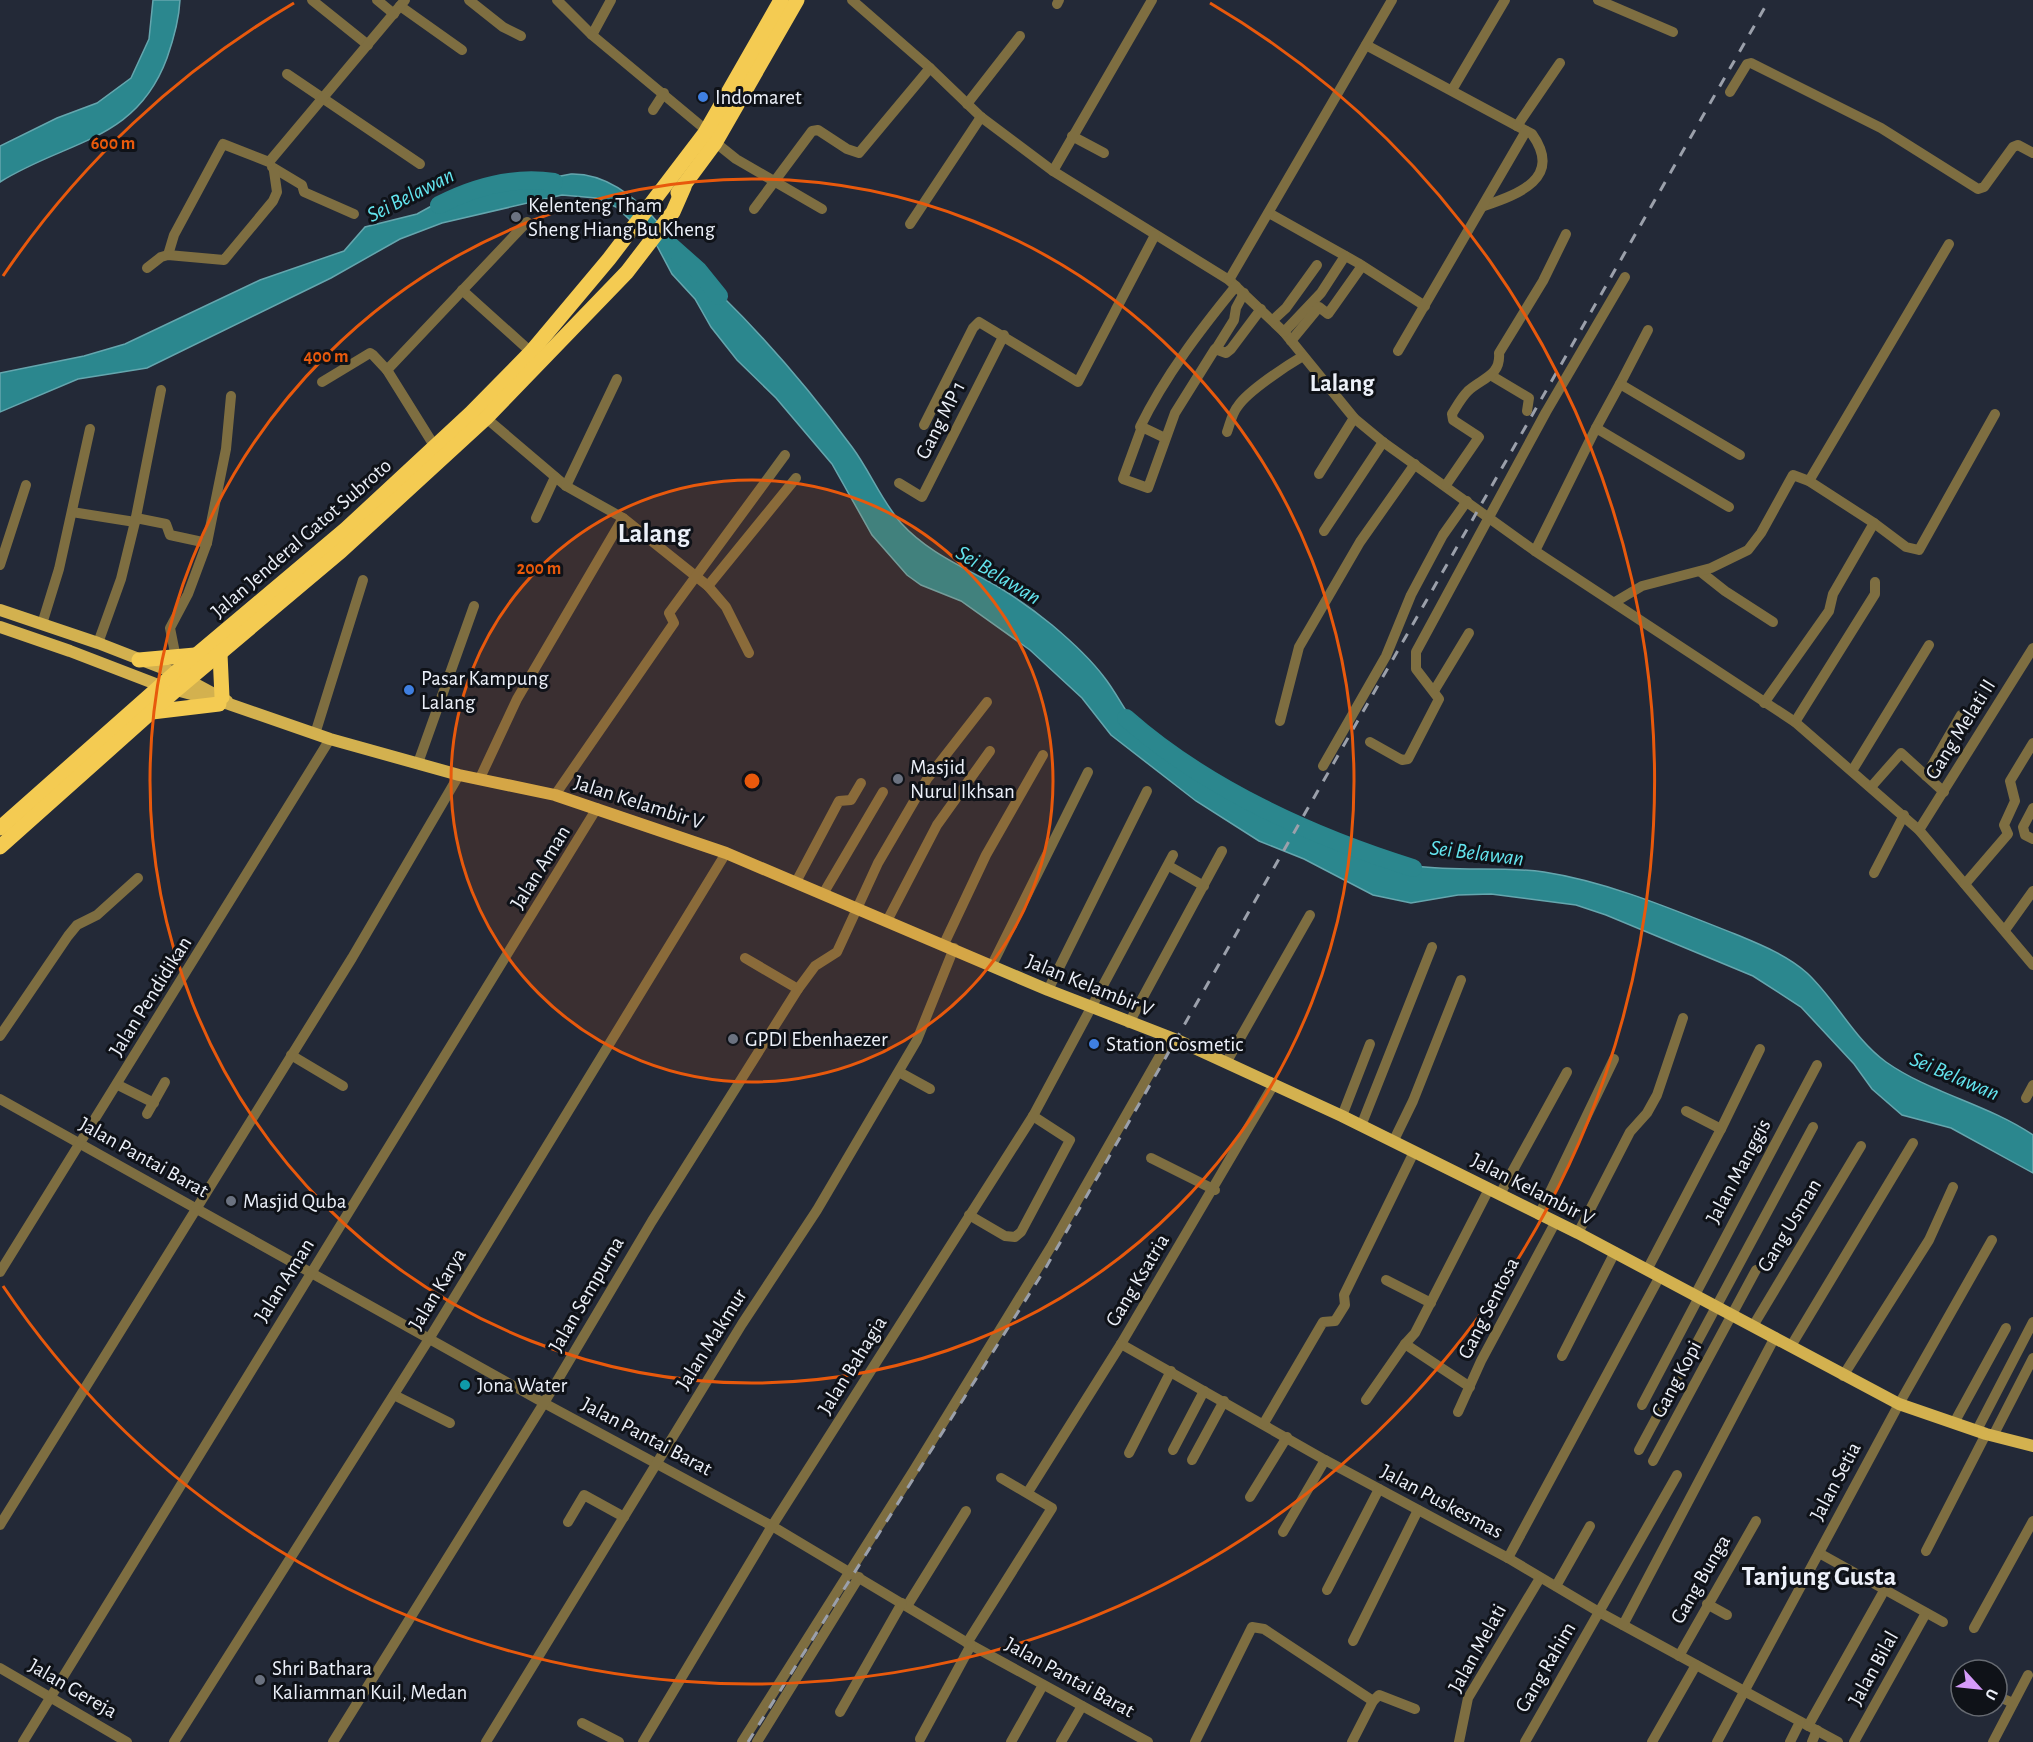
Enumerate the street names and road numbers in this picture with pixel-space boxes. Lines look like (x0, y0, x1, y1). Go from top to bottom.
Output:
street label: Gang MP 1 (912, 378, 969, 463)
street label: Jalan Jenderal Gatot Subroto (207, 455, 395, 622)
street label: Gang Melati II (1921, 676, 1999, 783)
street label: Jalan Kelambir V (571, 772, 706, 833)
street label: Jalan Aman (507, 822, 574, 913)
street label: Jalan Pendidikan (105, 933, 196, 1060)
street label: Jalan Kelambir V (1023, 950, 1156, 1021)
street label: Jalan Pantai Barat (76, 1113, 212, 1202)
street label: Jalan Manggis (1702, 1116, 1775, 1227)
street label: Jalan Kelambir V (1468, 1149, 1598, 1229)
street label: Gang Usman (1754, 1175, 1825, 1275)
street label: Gang Ksatria (1102, 1230, 1173, 1330)
street label: Jalan Sempurna (545, 1233, 628, 1355)
street label: Jalan Aman (251, 1235, 318, 1326)
street label: Jalan Karya (405, 1245, 470, 1334)
street label: Gang Sentosa (1454, 1254, 1523, 1362)
street label: Jalan Makmur (672, 1285, 751, 1393)
street label: Jalan Bahagia (814, 1312, 891, 1418)
street label: Gang Kopi (1648, 1337, 1705, 1421)
street label: Jalan Pantai Barat (578, 1393, 716, 1480)
street label: Jalan Setia (1806, 1438, 1865, 1524)
street label: Jalan Puskesmas (1377, 1461, 1506, 1542)
street label: Gang Bunga (1667, 1531, 1734, 1627)
street label: Jalan Melati (1445, 1601, 1510, 1696)
street label: Gang Rahim (1511, 1619, 1580, 1716)
street label: Jalan Bilal (1845, 1628, 1902, 1709)
street label: Jalan Pantai Barat (1002, 1633, 1138, 1722)
street label: Jalan Gereja (25, 1655, 121, 1722)

